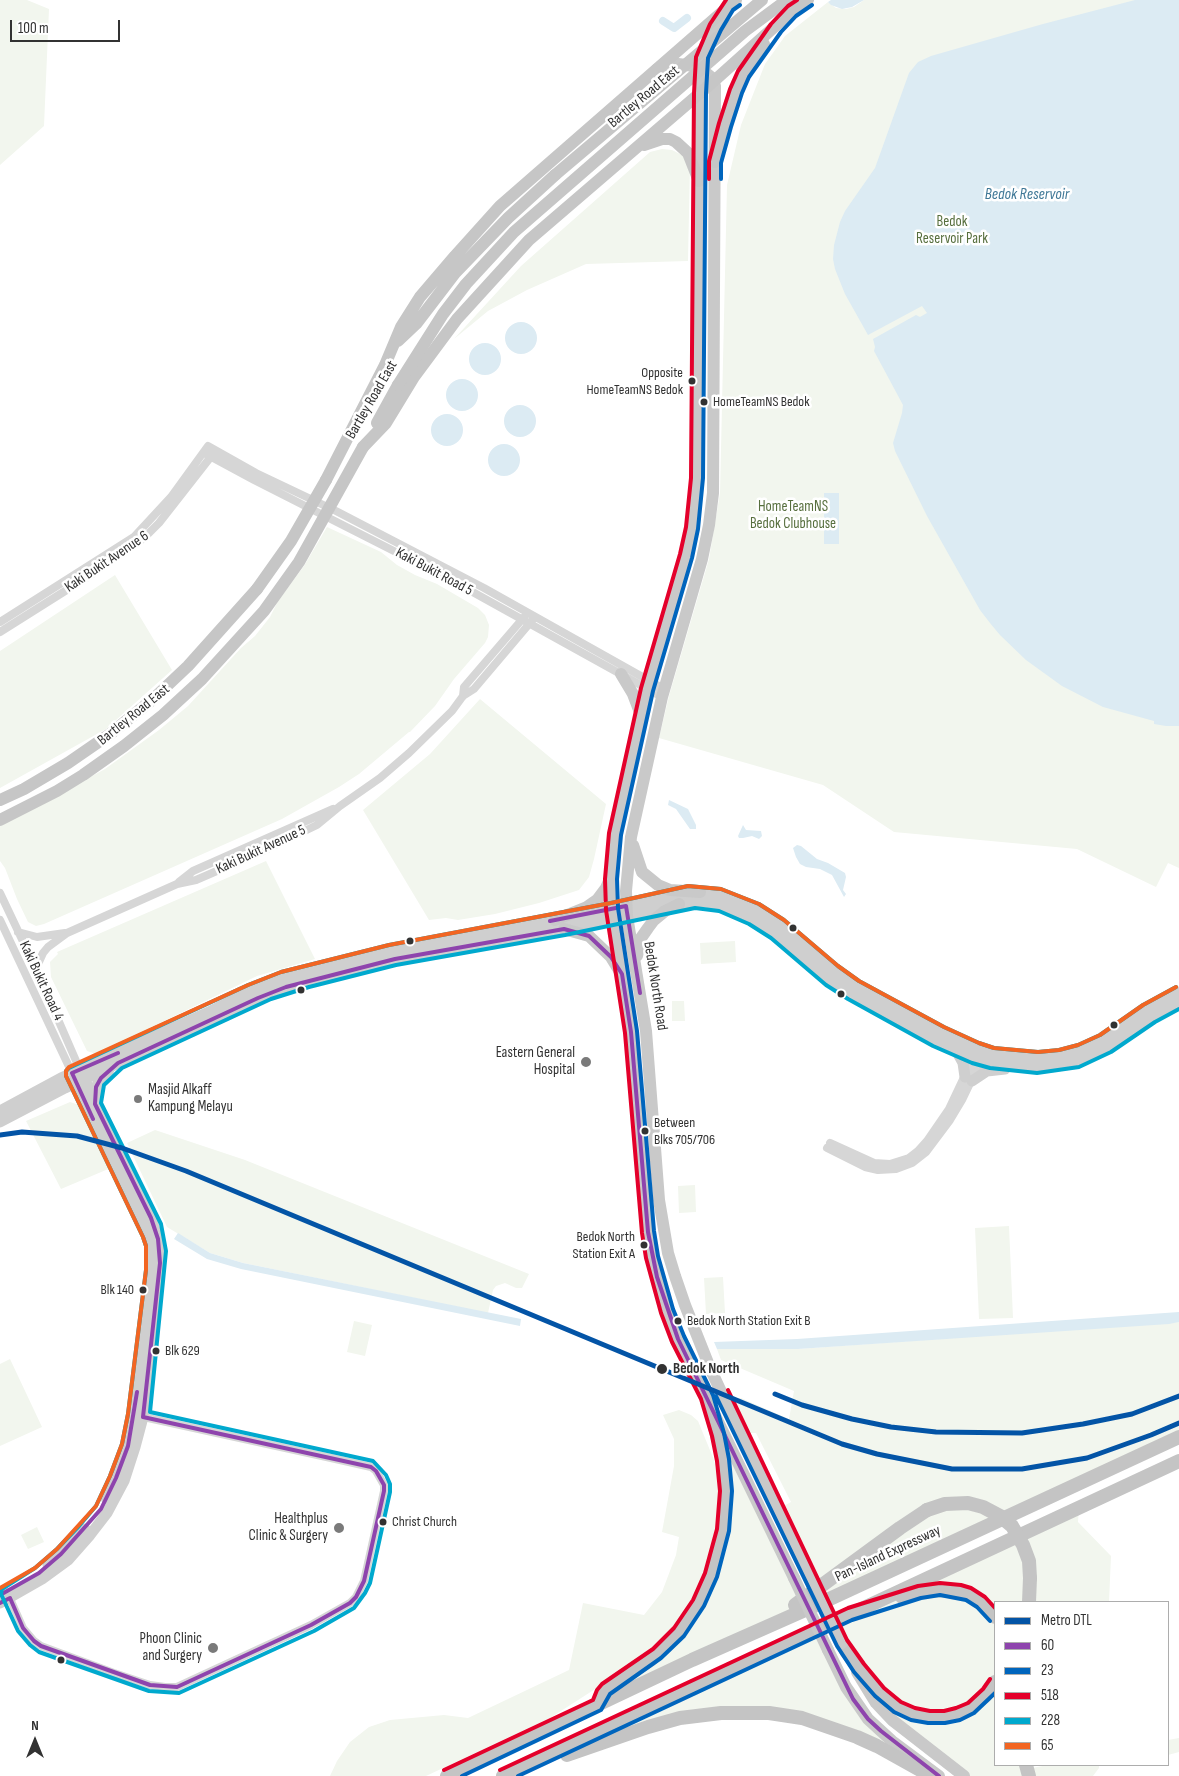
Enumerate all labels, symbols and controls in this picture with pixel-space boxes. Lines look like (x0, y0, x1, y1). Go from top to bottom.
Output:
scale bar (12, 10, 122, 42)
text: 100 m (18, 19, 49, 38)
street label: Bartley Road East (605, 62, 683, 132)
water label: Bedok Reservoir (985, 185, 1069, 205)
park label: Bedok Reservoir Park (916, 213, 988, 248)
street label: Bartley Road East (342, 358, 402, 442)
place label: Opposite HomeTeamNS Bedok (586, 365, 683, 398)
marker: Opposite HomeTeamNS Bedok (687, 376, 697, 386)
place label: HomeTeamNS Bedok (713, 394, 810, 410)
marker: HomeTeamNS Bedok (699, 397, 709, 407)
park label: HomeTeamNS Bedok Clubhouse (750, 498, 836, 533)
street label: Kaki Bukit Avenue 6 (62, 527, 152, 597)
street label: Kaki Bukit Road 5 (392, 544, 476, 600)
street label: Bartley Road East (94, 680, 174, 750)
street label: Kaki Bukit Avenue 5 (213, 821, 309, 879)
unlabelled marker (788, 923, 798, 933)
unlabelled marker (405, 936, 415, 946)
street label: Kaki Bukit Road 4 (15, 938, 67, 1024)
street label: Bedok North Road (639, 940, 671, 1032)
unlabelled marker (296, 985, 306, 995)
unlabelled marker (836, 989, 846, 999)
unlabelled marker (1109, 1020, 1119, 1030)
place label: Eastern General Hospital (496, 1044, 575, 1079)
marker: Eastern General Hospital (579, 1055, 593, 1069)
place label: Masjid Alkaff Kampung Melayu (148, 1081, 233, 1116)
marker: Masjid Alkaff Kampung Melayu (132, 1093, 144, 1105)
place label: Between Blks 705/706 (654, 1115, 715, 1148)
marker: Between Blks 705/706 (640, 1126, 650, 1136)
place label: Bedok North Station Exit A (572, 1229, 635, 1262)
marker: Bedok North Station Exit A (639, 1240, 649, 1250)
place label: Blk 140 (101, 1282, 134, 1298)
marker: Blk 140 (138, 1285, 148, 1295)
place label: Bedok North Station Exit B (687, 1313, 811, 1329)
marker: Bedok North Station Exit B (673, 1316, 683, 1326)
place label: Blk 629 (165, 1343, 200, 1359)
marker: Blk 629 (151, 1346, 161, 1356)
place label: Bedok North (673, 1360, 739, 1378)
marker: Bedok North (655, 1362, 669, 1376)
place label: Healthplus Clinic & Surgery (249, 1510, 328, 1545)
place label: Christ Church (392, 1514, 457, 1530)
marker: Christ Church (378, 1517, 388, 1527)
marker: Healthplus Clinic & Surgery (332, 1521, 346, 1535)
street label: Pan-Island Expressway (832, 1522, 944, 1586)
legend (994, 1601, 1169, 1766)
text: Metro DTL (1041, 1611, 1092, 1630)
place label: Phoon Clinic and Surgery (140, 1630, 202, 1665)
text: 60 (1041, 1636, 1054, 1655)
marker: Phoon Clinic and Surgery (206, 1641, 220, 1655)
unlabelled marker (56, 1655, 66, 1665)
text: 23 (1041, 1661, 1054, 1680)
text: 518 (1041, 1686, 1059, 1705)
text: 228 (1041, 1711, 1060, 1730)
north arrow (10, 1716, 60, 1766)
text: N (31, 1717, 39, 1734)
text: 65 (1041, 1736, 1054, 1755)

